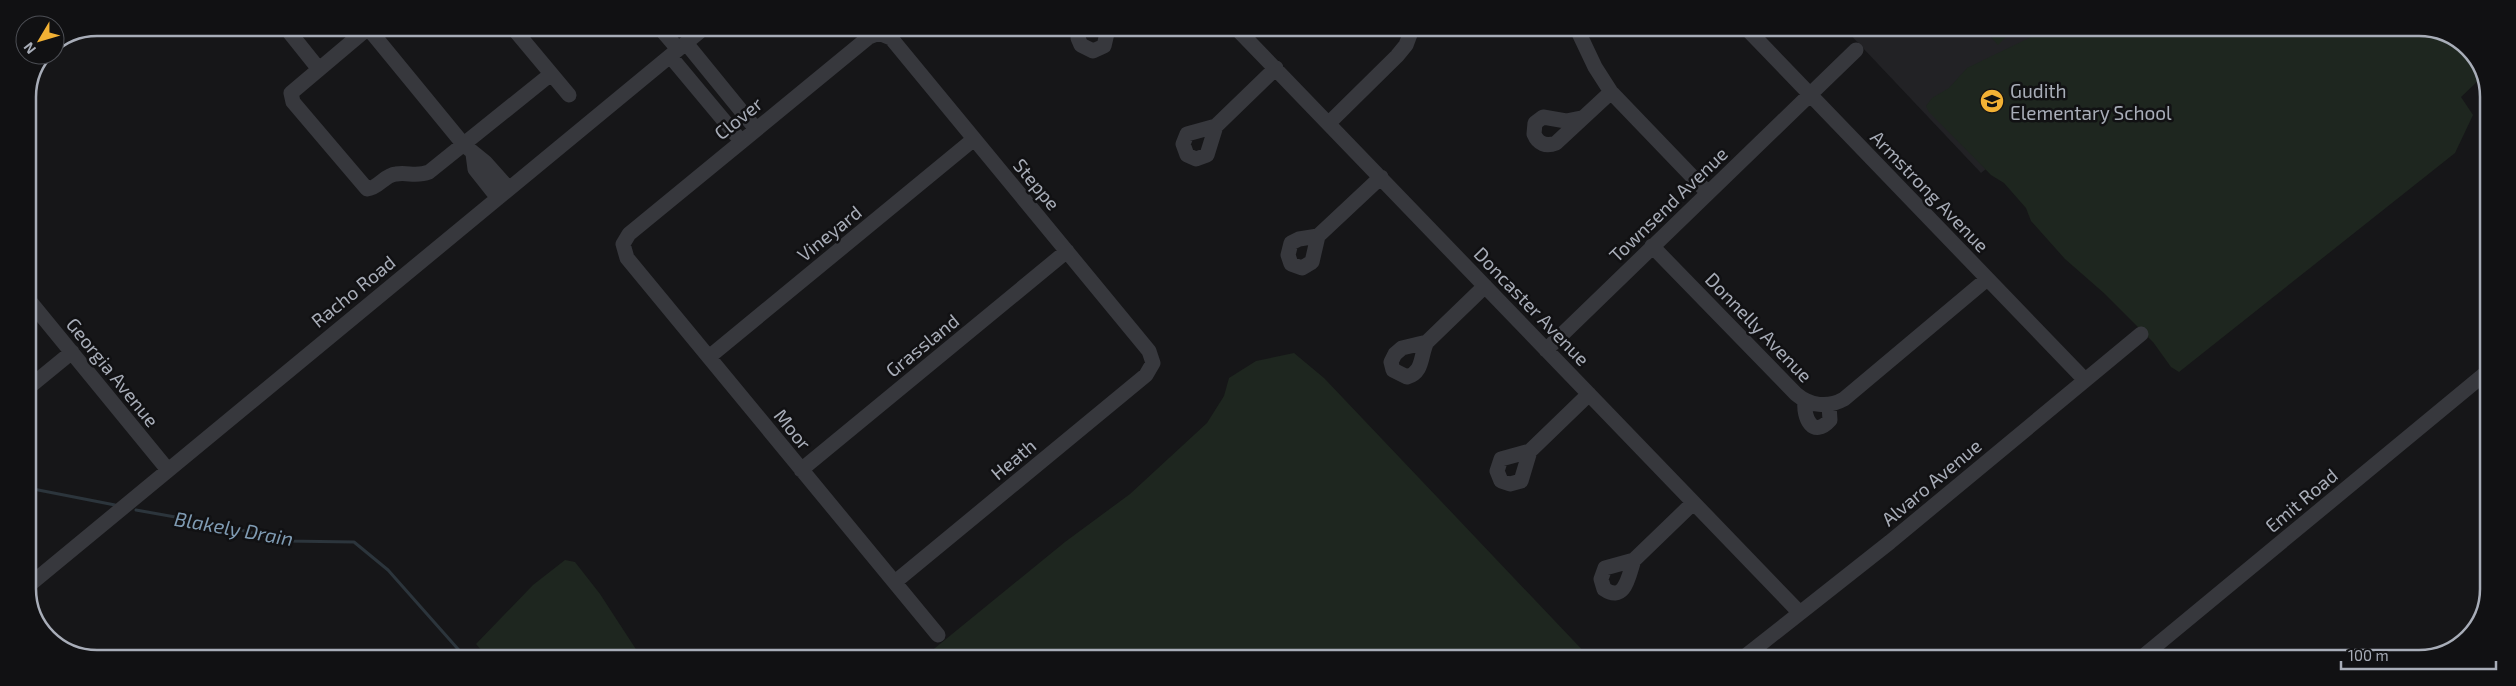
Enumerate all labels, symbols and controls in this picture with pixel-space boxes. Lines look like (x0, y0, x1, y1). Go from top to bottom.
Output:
north arrow (15, 15, 65, 65)
text: N (20, 39, 39, 58)
place label: Gudith Elementary School (2010, 79, 2172, 124)
school or university icon: Gudith Elementary School (1979, 88, 2005, 114)
street label: Clover (709, 92, 767, 144)
street label: Armstrong Avenue (1866, 125, 1994, 257)
street label: Townsend Avenue (1604, 142, 1732, 266)
street label: Steppe (1009, 154, 1065, 214)
street label: Vineyard (792, 200, 866, 266)
street label: Doncaster Avenue (1470, 242, 1594, 370)
street label: Racho Road (306, 250, 400, 332)
street label: Donnelly Avenue (1701, 267, 1817, 387)
street label: Grassland (881, 309, 963, 381)
street label: Georgia Avenue (62, 313, 164, 431)
street label: Moor (770, 404, 817, 454)
street label: Heath (986, 434, 1040, 484)
street label: Alvaro Avenue (1876, 434, 1986, 530)
street label: Emit Road (2260, 463, 2342, 537)
water label: Blakely Drain (173, 506, 295, 551)
scale bar (2341, 638, 2496, 670)
text: 100 m (2348, 646, 2389, 664)

